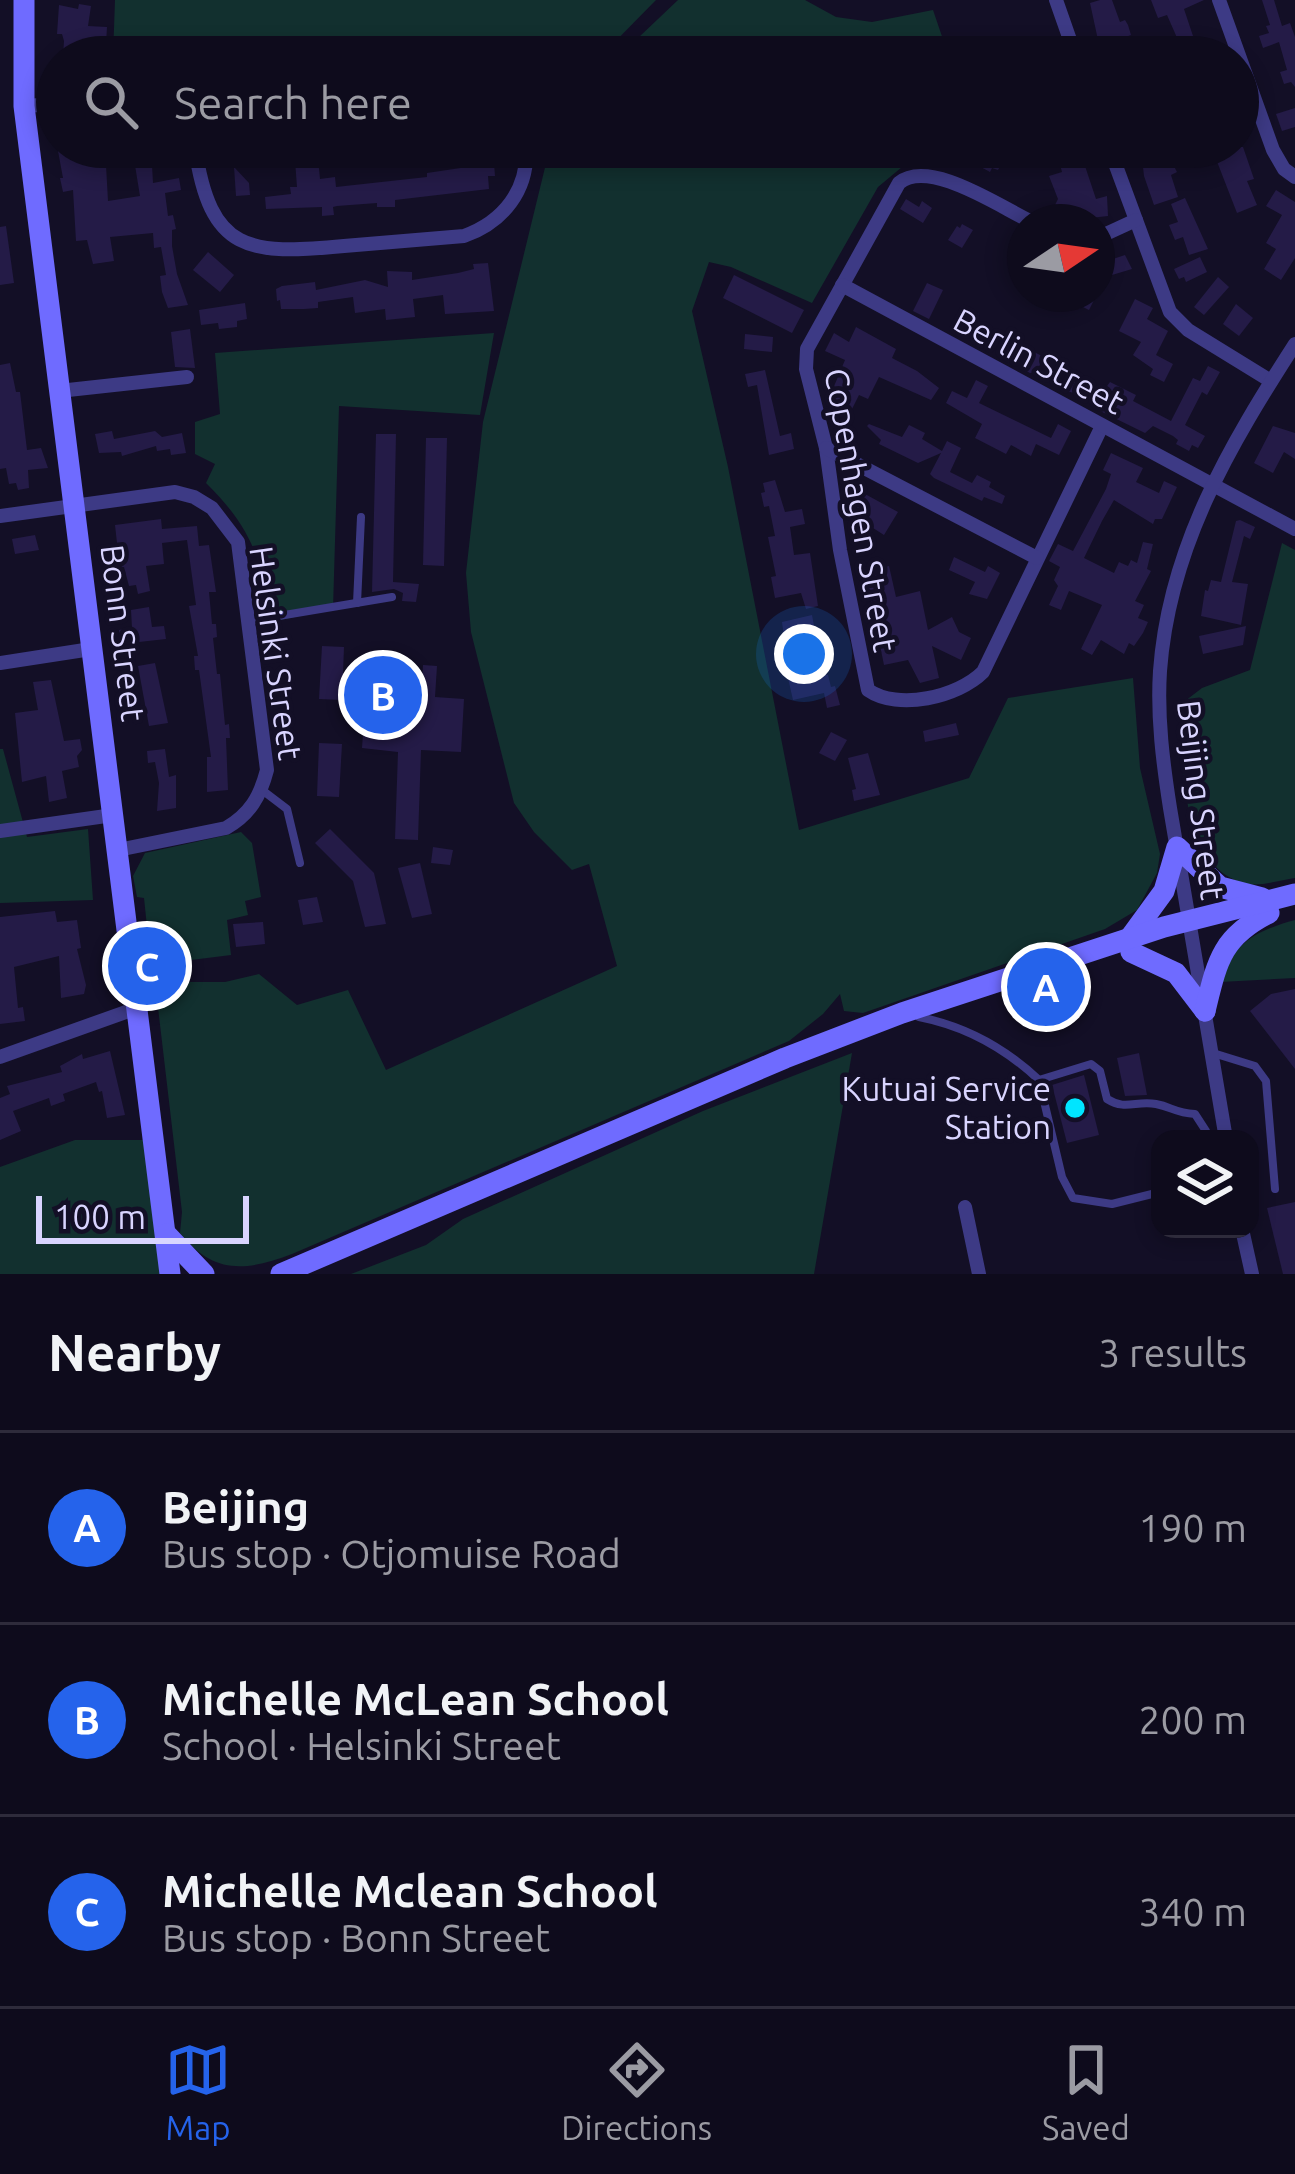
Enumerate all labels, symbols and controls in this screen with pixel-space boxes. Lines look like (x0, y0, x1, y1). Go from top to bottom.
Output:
search box (36, 36, 1259, 168)
icon: search (78, 69, 144, 135)
text: Search here (174, 77, 412, 128)
north arrow (1007, 204, 1115, 312)
street label: Berlin Street (948, 300, 1130, 421)
street label: Copenhagen Street (818, 365, 905, 655)
street label: Bonn Street (94, 543, 153, 723)
street label: Helsinki Street (243, 544, 310, 762)
your location (774, 624, 834, 684)
pin: B (344, 650, 422, 740)
street label: Beijing Street (1171, 698, 1232, 902)
pin: C (108, 921, 186, 1011)
pin: A (1007, 942, 1085, 1032)
place label: Kutuai Service Station (842, 1070, 1051, 1145)
marker: Kutuai Service Station (1062, 1095, 1088, 1121)
map controls (1151, 1130, 1259, 1238)
button: layers (1151, 1130, 1259, 1238)
scale bar (36, 1190, 249, 1243)
text: 100 m (54, 1198, 146, 1235)
text: Nearby (48, 1323, 221, 1381)
text: 3 results (1098, 1331, 1247, 1374)
text: Beijing (162, 1481, 309, 1532)
text: A (73, 1506, 101, 1549)
text: 190 m (1138, 1506, 1247, 1549)
text: Bus stop · Otjomuise Road (162, 1532, 621, 1575)
text: Michelle McLean School (162, 1673, 669, 1724)
text: B (74, 1698, 100, 1741)
text: 200 m (1138, 1698, 1247, 1741)
text: School · Helsinki Street (162, 1724, 561, 1767)
text: Michelle Mclean School (162, 1865, 658, 1916)
text: C (75, 1890, 99, 1933)
text: 340 m (1138, 1890, 1247, 1933)
text: Bus stop · Bonn Street (162, 1916, 550, 1959)
tab: Map (165, 2037, 231, 2146)
tab: Directions (561, 2037, 712, 2146)
tab: Saved (1042, 2037, 1130, 2146)

